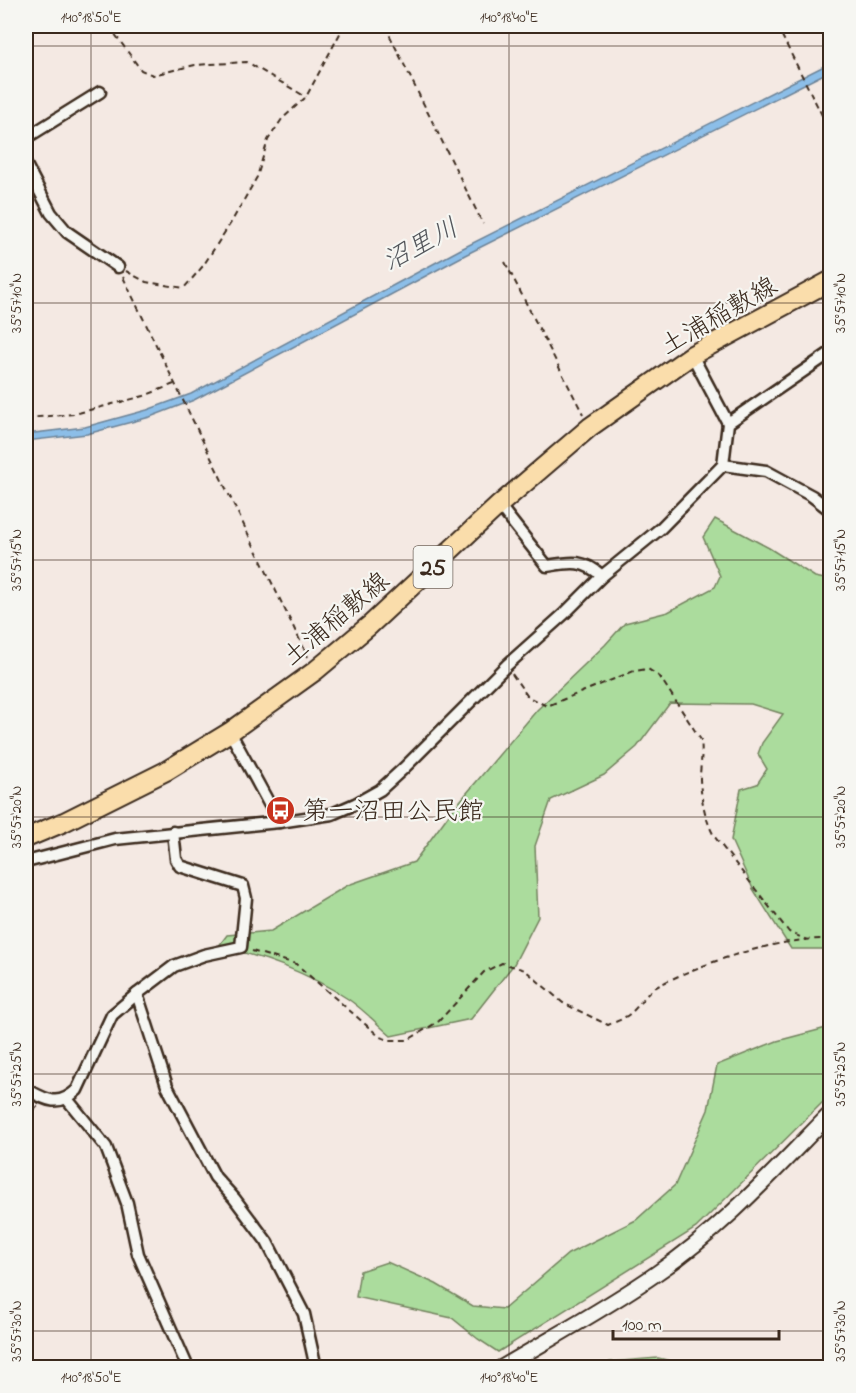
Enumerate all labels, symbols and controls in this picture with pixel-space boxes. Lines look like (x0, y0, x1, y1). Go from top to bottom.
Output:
text: 140°18'50"E (60, 7, 122, 29)
text: 140°18'40"E (480, 7, 538, 29)
water label: 沼里川 (376, 210, 466, 282)
street label: 土浦稲敷線 (654, 269, 785, 367)
text: 35°57'10"N (6, 273, 28, 333)
text: 35°57'10"N (830, 273, 852, 333)
text: 35°57'15"N (6, 529, 28, 591)
text: 35°57'15"N (830, 529, 852, 591)
road number: 25 (414, 546, 452, 588)
street label: 土浦稲敷線 (275, 564, 399, 677)
text: 35°57'20"N (6, 786, 28, 848)
text: 35°57'20"N (830, 786, 852, 848)
bus stop icon: 第一沼田公民館 (265, 794, 297, 826)
place label: 第一沼田公民館 (302, 794, 484, 832)
text: 35°57'25"N (6, 1042, 28, 1106)
text: 35°57'25"N (830, 1042, 852, 1106)
text: 35°57'30"N (6, 1300, 28, 1362)
text: 35°57'30"N (830, 1300, 852, 1362)
scale bar (613, 1303, 780, 1341)
text: 100 m (622, 1313, 662, 1339)
text: 140°18'50"E (60, 1367, 122, 1389)
text: 140°18'40"E (480, 1367, 538, 1389)

